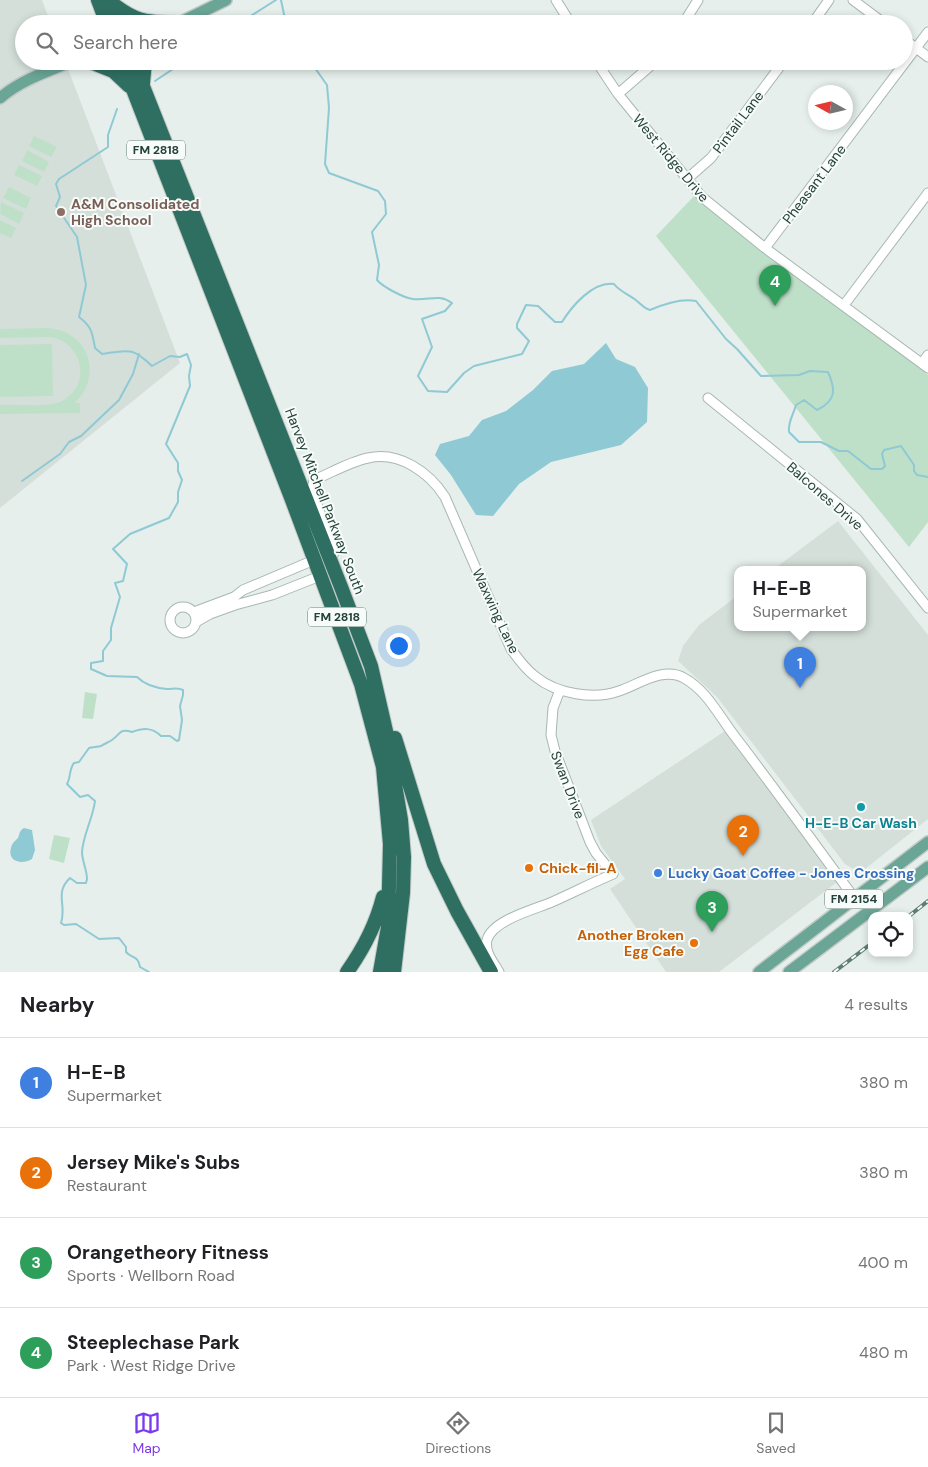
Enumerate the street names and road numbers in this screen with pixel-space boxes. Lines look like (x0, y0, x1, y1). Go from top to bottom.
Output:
street label: Pintail Lane (709, 87, 767, 157)
street label: West Ridge Drive (629, 110, 713, 206)
road number: FM 2818 (127, 140, 185, 160)
street label: Pheasant Lane (778, 141, 850, 227)
street label: Harvey Mitchell Parkway South (281, 405, 369, 597)
street label: Balcones Drive (783, 458, 867, 534)
street label: Waxwing Lane (468, 565, 524, 657)
road number: FM 2818 (308, 608, 366, 626)
street label: Swan Drive (547, 749, 589, 821)
road number: FM 2154 (825, 890, 883, 909)

